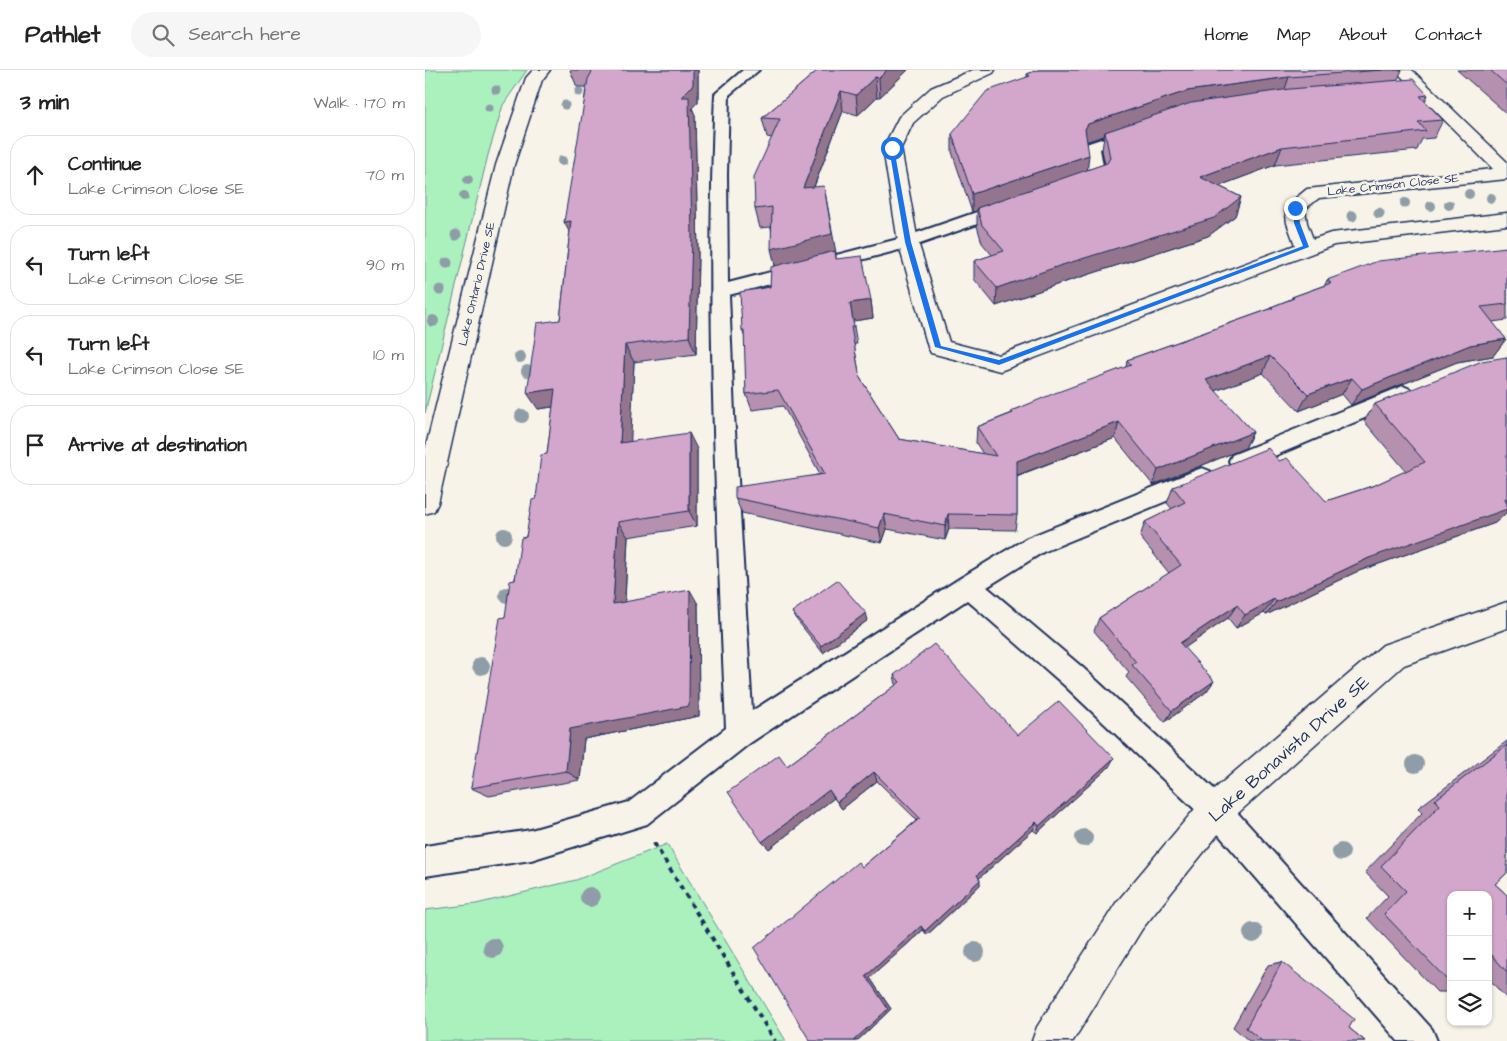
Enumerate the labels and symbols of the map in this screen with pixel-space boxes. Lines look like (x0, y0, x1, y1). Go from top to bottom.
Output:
route start (881, 137, 904, 160)
street label: Lake Crimson Close SE (1326, 170, 1460, 200)
route end (1284, 197, 1307, 220)
street label: Lake Ontario Drive SE (454, 220, 500, 348)
street label: Lake Bonavista Drive SE (1203, 670, 1375, 828)

